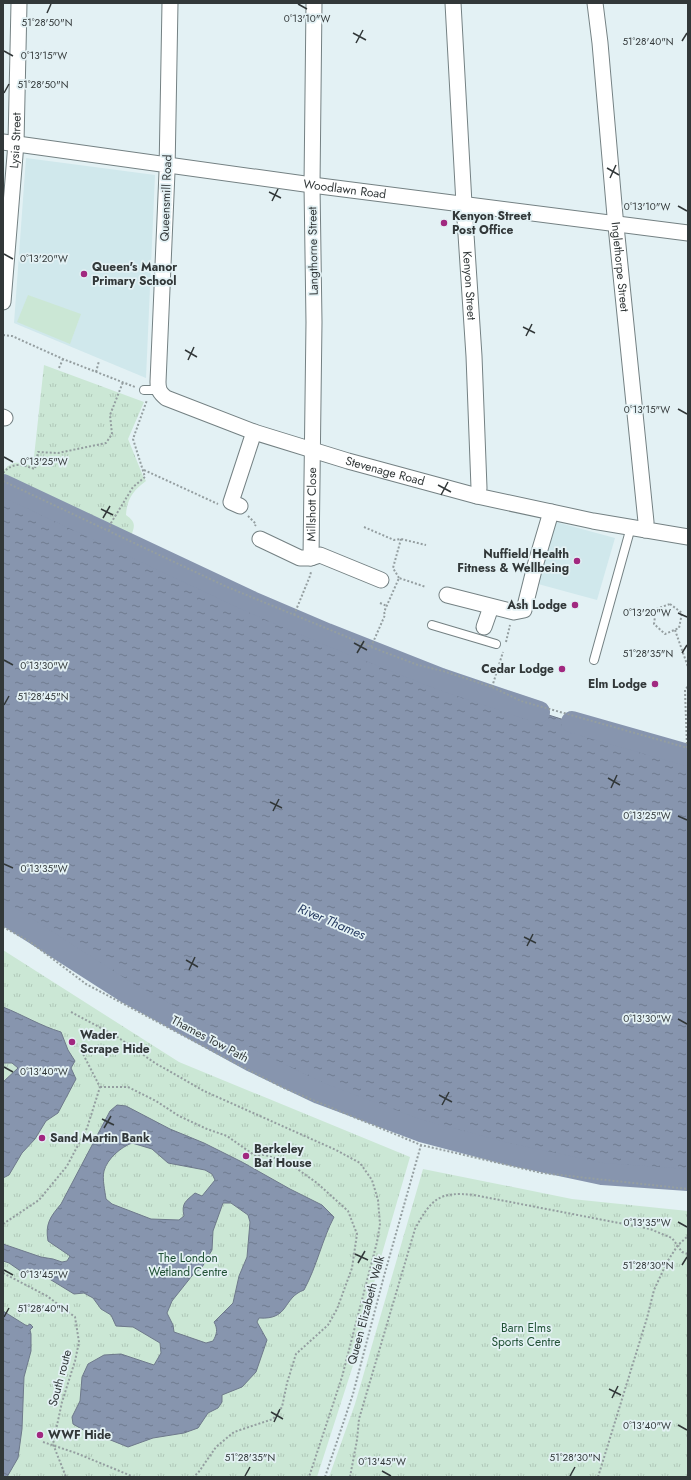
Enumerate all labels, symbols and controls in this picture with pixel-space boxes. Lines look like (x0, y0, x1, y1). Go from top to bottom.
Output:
text: 0°13'10"W (284, 11, 330, 26)
text: 51°28'50"N (22, 15, 72, 30)
text: 51°28'40"N (622, 34, 674, 49)
text: 0°13'15"W (21, 48, 67, 63)
text: 51°28'50"N (18, 77, 68, 92)
street label: Lysia Street (5, 112, 26, 169)
street label: Queensmill Road (155, 154, 177, 242)
street label: Woodlawn Road (302, 175, 387, 203)
text: 0°13'10"W (624, 199, 670, 214)
street label: Langthorne Street (303, 206, 323, 296)
place label: Kenyon Street Post Office (452, 207, 531, 239)
marker: Kenyon Street Post Office (439, 218, 449, 228)
street label: Inglethorpe Street (607, 221, 634, 313)
street label: Kenyon Street (458, 250, 481, 321)
text: 0°13'20"W (20, 251, 68, 266)
place label: Queen's Manor Primary School (92, 258, 177, 290)
marker: Queen's Manor Primary School (79, 269, 89, 279)
text: 0°13'15"W (624, 402, 670, 417)
street label: Stevenage Road (343, 452, 427, 490)
text: 0°13'25"W (20, 454, 68, 469)
street label: Millshott Close (302, 467, 321, 541)
place label: Nuffield Health Fitness & Wellbeing (457, 545, 569, 577)
marker: Nuffield Health Fitness & Wellbeing (572, 556, 582, 566)
place label: Ash Lodge (506, 596, 567, 614)
marker: Ash Lodge (570, 600, 580, 610)
text: 0°13'20"W (623, 605, 671, 620)
text: 51°28'35"N (623, 646, 673, 661)
text: 0°13'30"W (20, 658, 68, 673)
place label: Cedar Lodge (481, 660, 554, 678)
marker: Cedar Lodge (557, 664, 567, 674)
place label: Elm Lodge (588, 675, 647, 693)
marker: Elm Lodge (650, 679, 660, 689)
text: 51°28'45"N (18, 689, 68, 704)
text: 0°13'25"W (623, 808, 671, 823)
text: 0°13'35"W (20, 861, 68, 876)
water label: River Thames (295, 899, 369, 945)
street label: Thames Tow Path (168, 1011, 252, 1067)
text: 0°13'30"W (623, 1011, 671, 1026)
place label: Wader Scrape Hide (80, 1026, 150, 1058)
marker: Wader Scrape Hide (67, 1037, 77, 1047)
text: 0°13'40"W (20, 1064, 68, 1079)
place label: Sand Martin Bank (50, 1129, 150, 1147)
marker: Sand Martin Bank (37, 1133, 47, 1143)
place label: Berkeley Bat House (254, 1140, 312, 1172)
marker: Berkeley Bat House (241, 1151, 251, 1161)
text: 0°13'35"W (623, 1215, 671, 1230)
park label: The London Wetland Centre (149, 1249, 227, 1281)
street label: Queen Elizabeth Walk (343, 1253, 389, 1366)
text: 51°28'30"N (623, 1258, 673, 1273)
text: 0°13'45"W (20, 1267, 68, 1282)
text: 51°28'40"N (17, 1301, 69, 1316)
park label: Barn Elms Sports Centre (491, 1319, 561, 1351)
street label: South route (44, 1348, 76, 1408)
text: 0°13'40"W (623, 1418, 671, 1433)
place label: WWF Hide (48, 1426, 111, 1444)
marker: WWF Hide (35, 1430, 45, 1440)
text: 51°28'35"N (225, 1450, 275, 1465)
text: 51°28'30"N (550, 1450, 600, 1465)
text: 0°13'45"W (358, 1454, 406, 1469)

